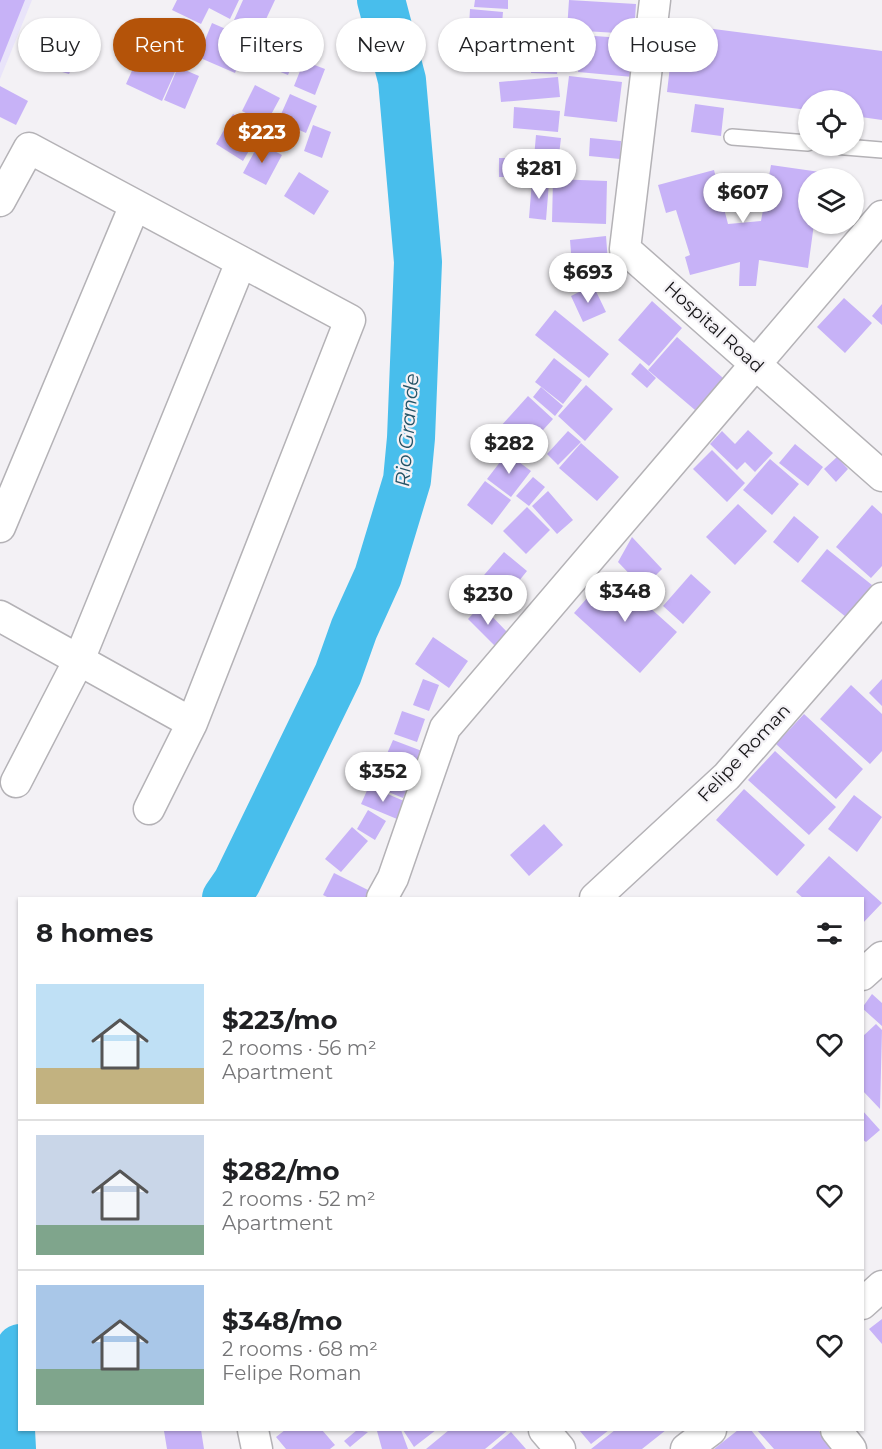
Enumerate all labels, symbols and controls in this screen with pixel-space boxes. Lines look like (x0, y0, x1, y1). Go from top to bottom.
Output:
chip: Buy (18, 18, 101, 72)
chip: Rent (113, 18, 206, 72)
chip: Filters (218, 18, 324, 72)
chip: New (336, 18, 426, 72)
chip: Apartment (438, 18, 596, 72)
chip: House (608, 18, 718, 72)
map controls (798, 90, 864, 234)
button: locate (798, 90, 864, 156)
pin: $223 (226, 113, 298, 164)
text: $223 (238, 120, 286, 144)
pin: $281 (503, 149, 575, 200)
text: $281 (516, 156, 562, 180)
button: layers (798, 168, 864, 234)
pin: $607 (707, 173, 779, 224)
text: $607 (717, 180, 769, 204)
pin: $693 (552, 253, 624, 304)
text: $693 (563, 260, 613, 284)
street label: Hospital Road (660, 277, 768, 377)
water label: Rio Grande (390, 372, 424, 488)
pin: $282 (473, 424, 545, 475)
text: $282 (484, 431, 534, 455)
pin: $348 (589, 572, 661, 623)
pin: $230 (452, 575, 524, 626)
text: $348 (599, 579, 651, 603)
text: $230 (463, 582, 513, 606)
street label: Felipe Roman (693, 700, 795, 806)
pin: $352 (347, 752, 419, 803)
text: $352 (359, 759, 407, 783)
text: 8 homes (36, 917, 153, 949)
icon: filters (813, 917, 846, 950)
text: $223/mo (222, 1004, 338, 1036)
icon: home (84, 1008, 156, 1080)
icon: heart (813, 1028, 846, 1061)
text: 2 rooms · 56 m² (222, 1036, 377, 1060)
text: Apartment (222, 1060, 333, 1084)
text: $282/mo (222, 1155, 340, 1187)
icon: home (84, 1159, 156, 1231)
icon: heart (813, 1179, 846, 1212)
text: 2 rooms · 52 m² (222, 1187, 376, 1211)
text: Apartment (222, 1211, 333, 1235)
text: $348/mo (222, 1305, 342, 1337)
icon: home (84, 1309, 156, 1381)
icon: heart (813, 1329, 846, 1362)
text: 2 rooms · 68 m² (222, 1337, 378, 1361)
text: Felipe Roman (222, 1361, 362, 1385)

